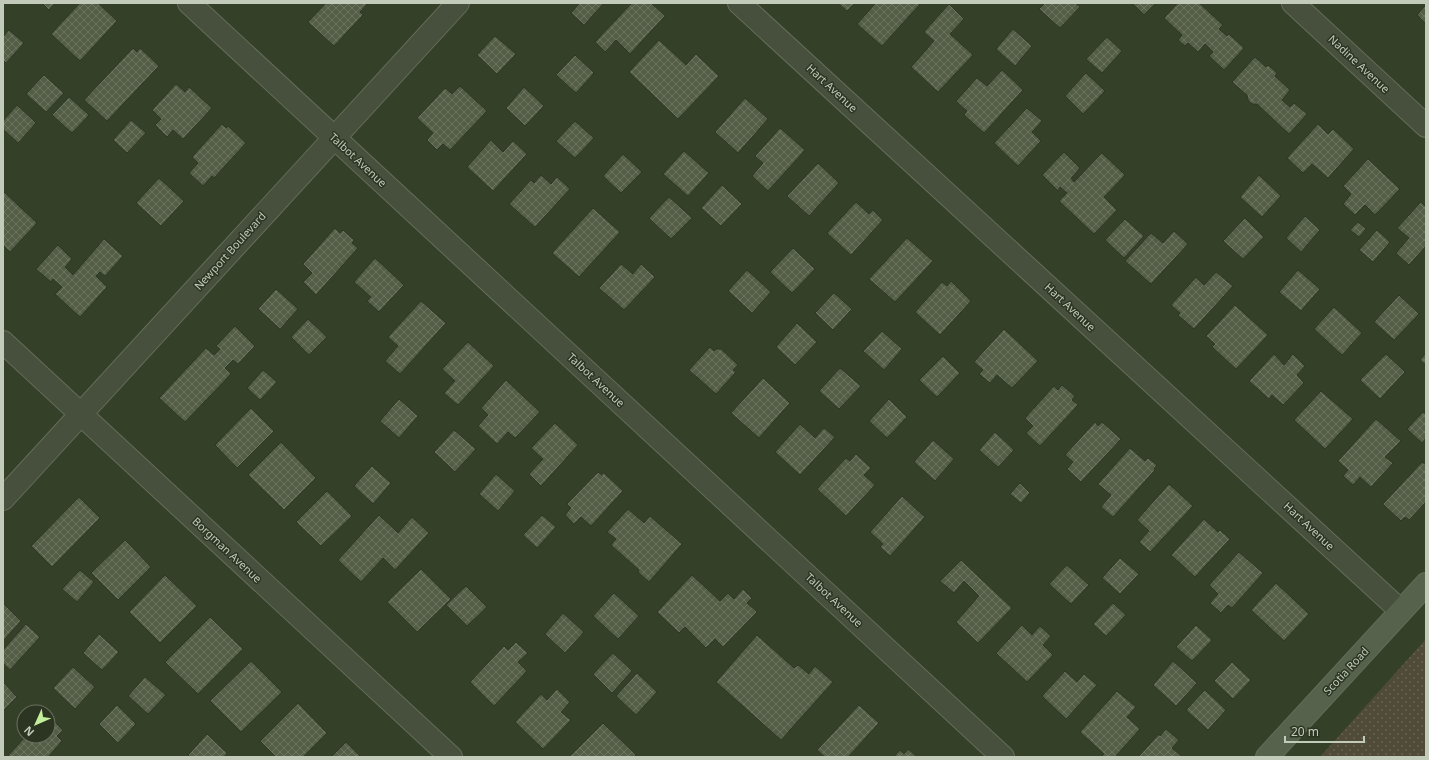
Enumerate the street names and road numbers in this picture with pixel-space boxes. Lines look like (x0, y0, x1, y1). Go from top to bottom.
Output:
street label: Nadine Avenue (1325, 31, 1393, 96)
street label: Hart Avenue (804, 60, 861, 115)
street label: Talbot Avenue (326, 129, 390, 190)
street label: Newport Boulevard (191, 208, 269, 293)
street label: Hart Avenue (1042, 279, 1099, 334)
street label: Talbot Avenue (564, 349, 628, 410)
street label: Hart Avenue (1281, 498, 1338, 553)
street label: Borgman Avenue (189, 514, 265, 586)
street label: Talbot Avenue (802, 569, 866, 630)
street label: Scotia Road (1320, 644, 1372, 698)

